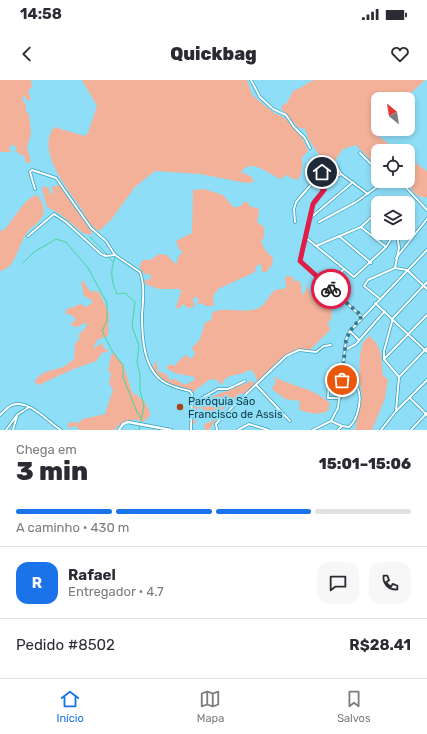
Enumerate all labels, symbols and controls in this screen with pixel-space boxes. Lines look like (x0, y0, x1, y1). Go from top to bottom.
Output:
text: 14:58 (20, 5, 62, 23)
icon: back (16, 43, 38, 65)
text: Quickbag (170, 43, 257, 65)
icon: heart (389, 43, 411, 65)
north arrow (371, 92, 415, 136)
map controls (371, 92, 415, 240)
button: locate (371, 144, 415, 188)
pin (305, 155, 339, 189)
icon: home (311, 161, 333, 183)
button: layers (371, 196, 415, 240)
courier (311, 269, 351, 309)
icon: bike (320, 278, 342, 300)
pin (325, 363, 359, 397)
icon: bag (331, 369, 353, 391)
place label: Paróquia São Francisco de Assis (188, 395, 283, 421)
marker: Paróquia São Francisco de Assis (175, 402, 185, 412)
text: Chega em (16, 442, 77, 457)
text: 15:01–15:06 (319, 455, 411, 473)
text: 3 min (16, 456, 88, 487)
text: A caminho · 430 m (16, 520, 129, 535)
button: chat (317, 562, 359, 604)
button: phone (369, 562, 411, 604)
text: Rafael (68, 566, 116, 584)
text: R (32, 574, 42, 592)
text: Entregador · 4.7 (68, 584, 164, 599)
text: Pedido #8502 (16, 636, 115, 654)
text: R$28.41 (349, 636, 411, 654)
tab: Início (56, 688, 84, 725)
tab: Mapa (197, 688, 224, 725)
tab: Salvos (337, 688, 371, 725)

